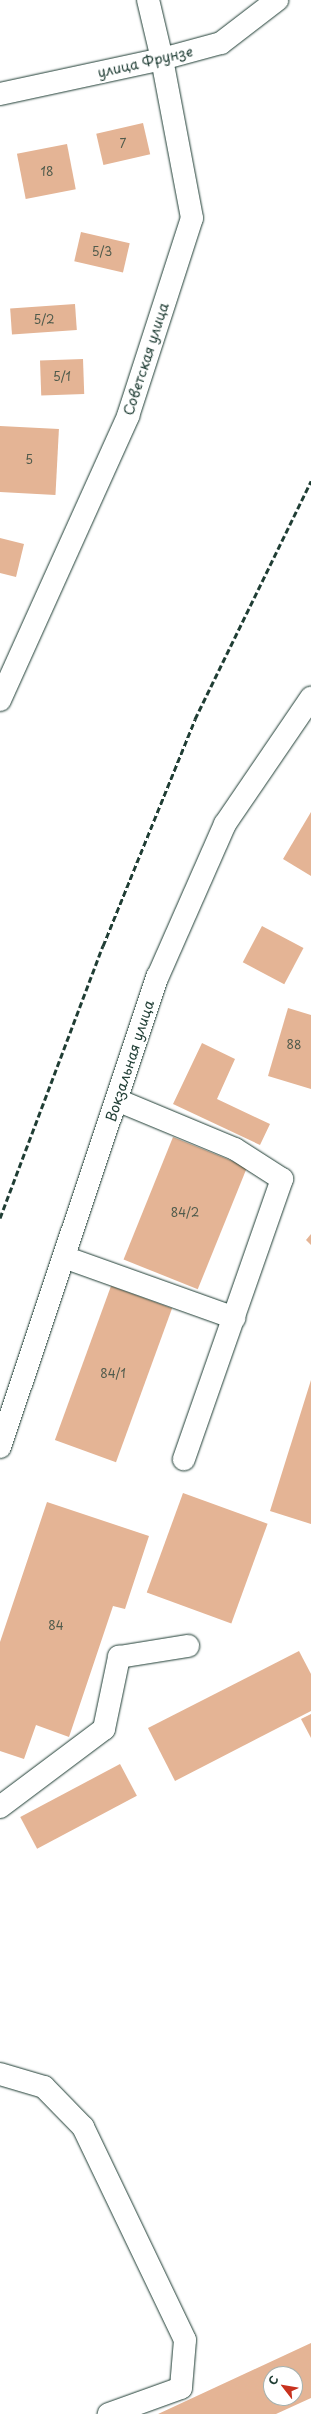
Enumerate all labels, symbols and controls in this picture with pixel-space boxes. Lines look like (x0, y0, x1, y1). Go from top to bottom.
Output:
street label: улица Фрунзе (95, 43, 195, 81)
house number: 7 (120, 137, 126, 151)
house number: 18 (41, 165, 53, 179)
house number: 5/3 (92, 245, 112, 259)
street label: Советская улица (120, 300, 172, 418)
house number: 5/2 (33, 313, 55, 327)
house number: 5/1 (53, 370, 71, 384)
house number: 5 (25, 453, 33, 467)
street label: Вокзальная улица (102, 998, 158, 1124)
house number: 88 (287, 1038, 301, 1052)
house number: 84/2 (171, 1206, 199, 1220)
house number: 84/1 (100, 1367, 126, 1381)
house number: 84 (48, 1619, 64, 1633)
north arrow (263, 2366, 303, 2406)
text: С (264, 2372, 283, 2388)

